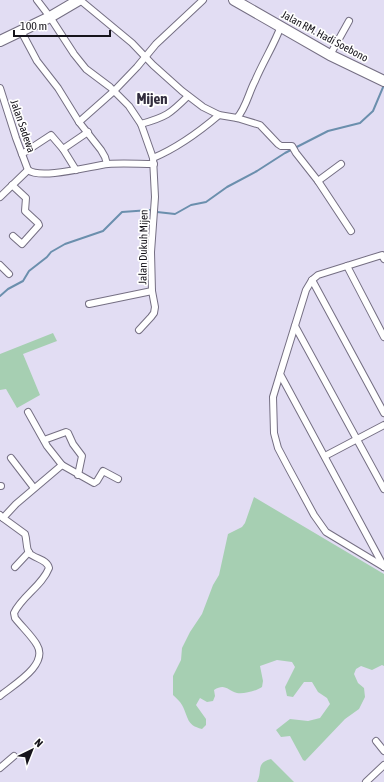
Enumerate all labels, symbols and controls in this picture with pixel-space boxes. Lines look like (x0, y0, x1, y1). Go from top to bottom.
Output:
street label: Jalan RM. Hadi Soebono (280, 8, 370, 64)
scale bar (14, 12, 110, 38)
text: 100 m (20, 19, 47, 33)
district label: Mijen (136, 90, 168, 107)
street label: Jalan Sadewa (8, 98, 38, 154)
street label: Jalan Dukuh Mijen (136, 210, 150, 284)
north arrow (12, 730, 52, 770)
text: N (32, 736, 45, 749)

